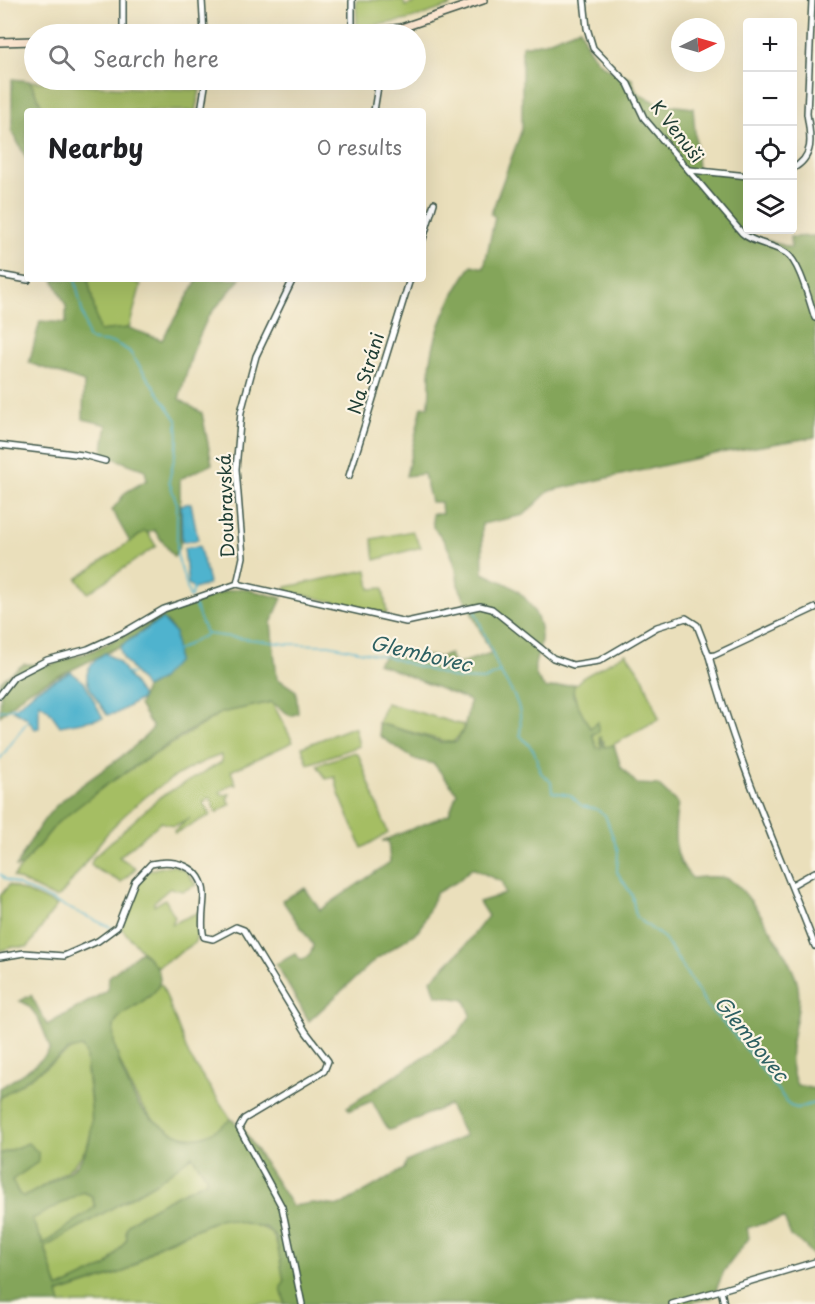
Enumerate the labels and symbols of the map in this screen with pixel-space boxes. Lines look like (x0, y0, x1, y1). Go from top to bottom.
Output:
north arrow (671, 18, 725, 72)
street label: K Venuši (645, 94, 711, 168)
street label: Na Stráni (340, 329, 390, 417)
street label: Doubravská (210, 453, 240, 558)
water label: Glembovec (367, 627, 476, 680)
water label: Glembovec (708, 989, 797, 1089)

